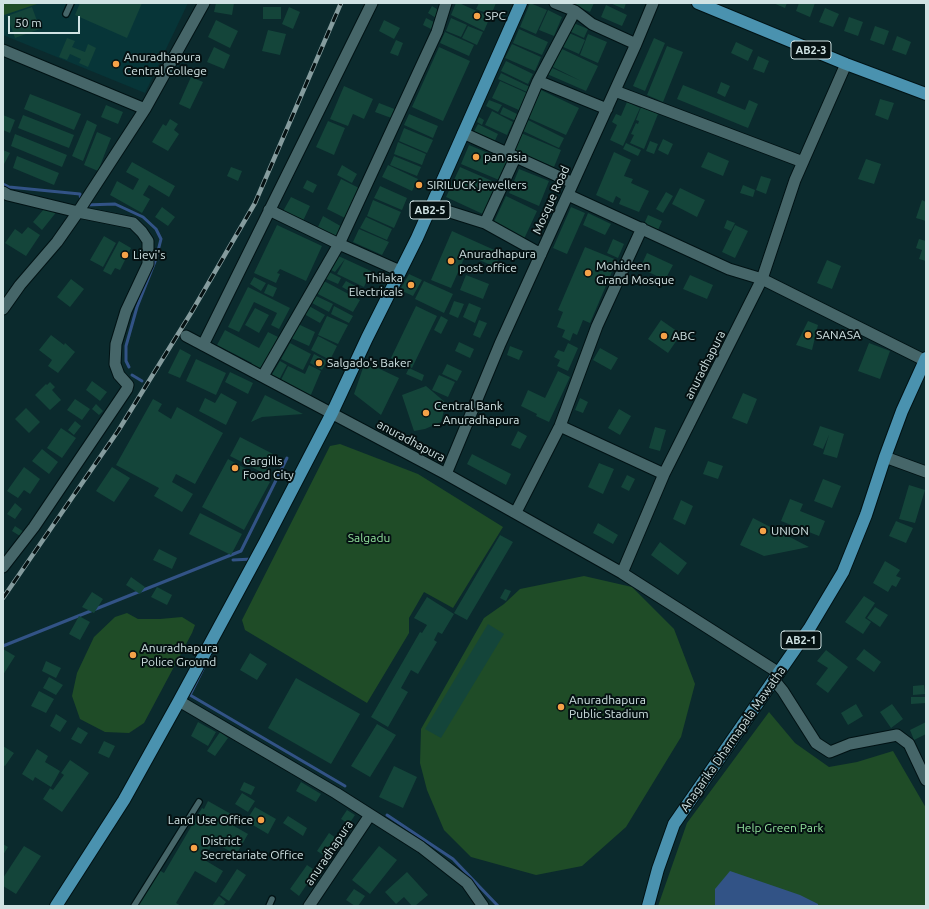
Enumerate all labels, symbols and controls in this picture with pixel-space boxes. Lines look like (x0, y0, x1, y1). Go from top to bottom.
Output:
scale bar (10, 8, 82, 34)
place label: SPC (485, 9, 506, 23)
marker: SPC (472, 11, 482, 21)
text: 50 m (15, 16, 42, 29)
road number: AB2-3 (791, 41, 831, 59)
place label: Anuradhapura Central College (124, 50, 207, 78)
marker: Anuradhapura Central College (111, 59, 121, 69)
place label: pan asia (484, 150, 527, 164)
marker: pan asia (471, 152, 481, 162)
street label: Mosque Road (529, 163, 573, 237)
place label: SIRILUCK jewellers (427, 178, 527, 192)
marker: SIRILUCK jewellers (414, 180, 424, 190)
road number: AB2-5 (410, 201, 450, 219)
place label: Anuradhapura post office (459, 247, 536, 275)
place label: Lievi's (133, 248, 166, 262)
marker: Lievi's (120, 250, 130, 260)
marker: Anuradhapura post office (446, 256, 456, 266)
place label: Mohideen Grand Mosque (596, 259, 674, 287)
marker: Mohideen Grand Mosque (583, 268, 593, 278)
place label: Thilaka Electricals (349, 271, 403, 299)
marker: Thilaka Electricals (406, 280, 416, 290)
street label: anuradhapura (682, 328, 728, 402)
place label: SANASA (816, 328, 861, 342)
place label: ABC (672, 329, 695, 343)
marker: SANASA (803, 330, 813, 340)
marker: ABC (659, 331, 669, 341)
place label: Salgado's Baker (327, 356, 411, 370)
marker: Salgado's Baker (314, 358, 324, 368)
place label: Central Bank _ Anuradhapura (434, 399, 519, 427)
marker: Central Bank _ Anuradhapura (421, 408, 431, 418)
street label: anuradhapura (374, 417, 448, 465)
place label: Cargills Food City (243, 454, 294, 482)
marker: Cargills Food City (230, 463, 240, 473)
place label: UNION (771, 524, 809, 538)
marker: UNION (758, 526, 768, 536)
park label: Salgadu (348, 531, 390, 545)
road number: AB2-1 (781, 631, 821, 649)
place label: Anuradhapura Police Ground (141, 641, 218, 669)
marker: Anuradhapura Police Ground (128, 650, 138, 660)
street label: Anagarika Dharmapala Mawatha (677, 664, 789, 814)
place label: Anuradhapura Public Stadium (569, 693, 649, 721)
marker: Anuradhapura Public Stadium (556, 702, 566, 712)
place label: Land Use Office (168, 813, 253, 827)
marker: Land Use Office (256, 815, 266, 825)
street label: anuradhapura (302, 818, 356, 888)
park label: Help Green Park (736, 821, 824, 835)
place label: District Secretariate Office (202, 834, 304, 862)
marker: District Secretariate Office (189, 843, 199, 853)

